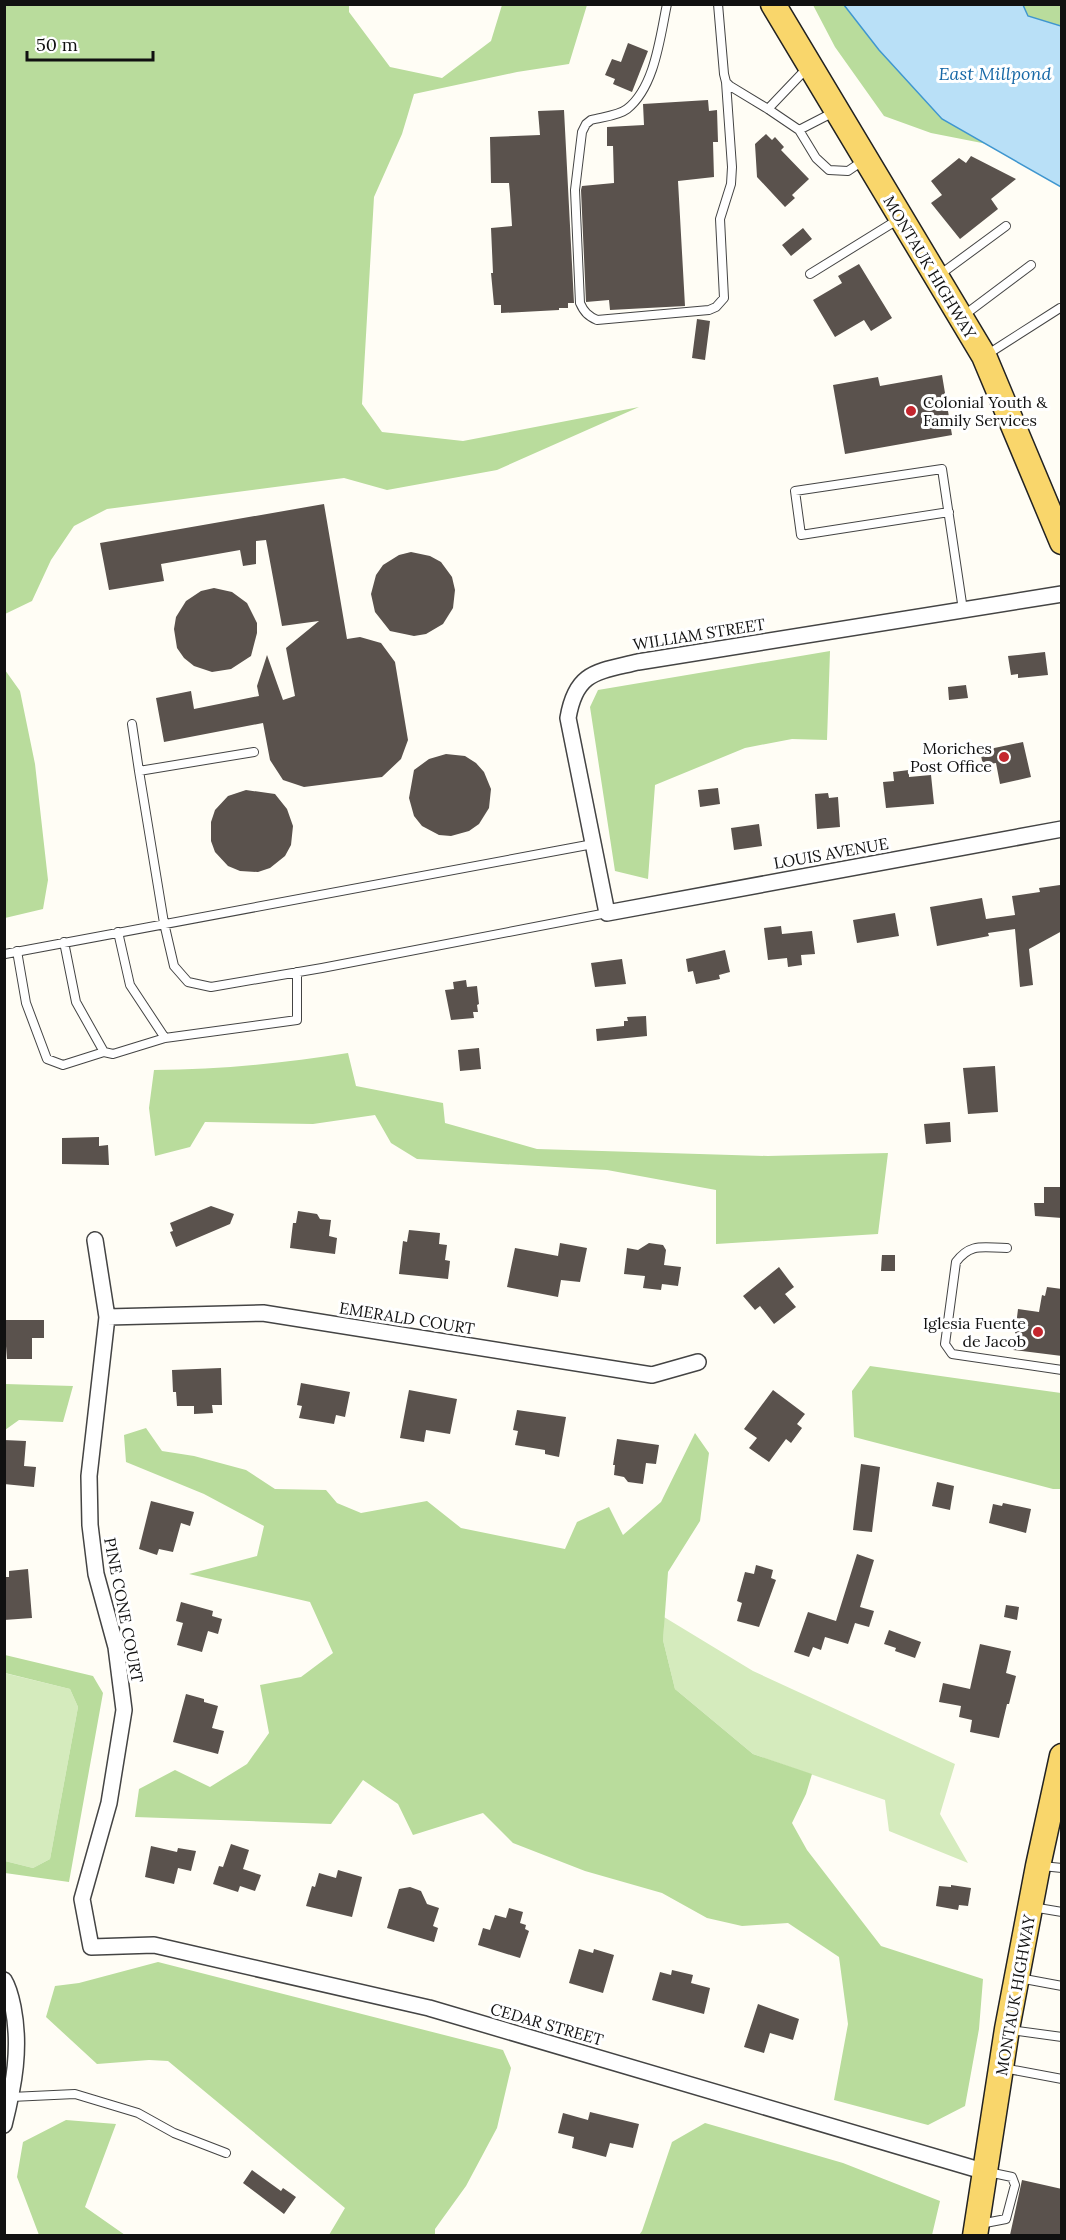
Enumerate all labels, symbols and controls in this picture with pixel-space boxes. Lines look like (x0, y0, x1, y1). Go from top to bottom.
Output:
scale bar (27, 24, 153, 62)
text: 50 m (36, 33, 78, 56)
water label: East Millpond (938, 62, 1052, 85)
street label: MONTAUK HIGHWAY (879, 192, 981, 343)
place label: Colonial Youth & Family Services (923, 392, 1048, 430)
marker: Colonial Youth & Family Services (904, 404, 918, 418)
street label: WILLIAM STREET (631, 614, 767, 654)
place label: Moriches Post Office (910, 738, 992, 776)
marker: Moriches Post Office (997, 750, 1011, 764)
street label: LOUIS AVENUE (772, 833, 890, 873)
street label: EMERALD COURT (338, 1297, 476, 1339)
place label: Iglesia Fuente de Jacob (923, 1313, 1026, 1351)
marker: Iglesia Fuente de Jacob (1031, 1325, 1045, 1339)
street label: PINE CONE COURT (100, 1536, 148, 1684)
street label: MONTAUK HIGHWAY (991, 1912, 1039, 2077)
street label: CEDAR STREET (488, 1998, 606, 2050)

